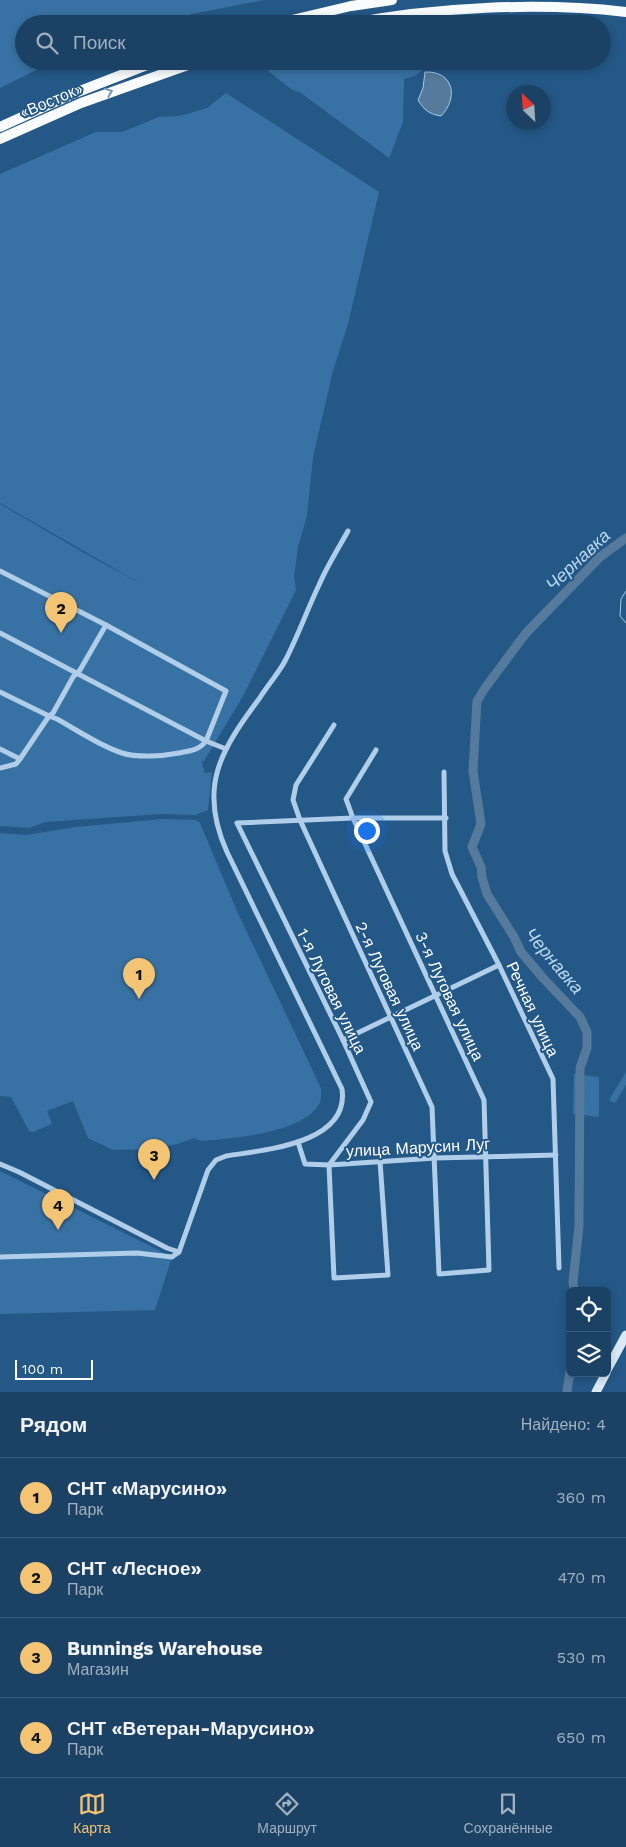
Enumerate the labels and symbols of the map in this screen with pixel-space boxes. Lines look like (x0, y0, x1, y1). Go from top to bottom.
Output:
street label: «Восток» (17, 79, 86, 122)
north arrow (506, 85, 551, 130)
one-way arrow (104, 88, 113, 98)
water label: Чернавка (541, 525, 614, 595)
pin: 2 (45, 592, 77, 633)
your location (354, 818, 380, 844)
street label: 2-я Луговая улица (351, 919, 428, 1054)
water label: Чернавка (521, 923, 588, 998)
street label: 1-я Луговая улица (293, 926, 370, 1057)
street label: 3-я Луговая улица (411, 929, 488, 1064)
pin: 1 (123, 958, 155, 999)
street label: Речная улица (502, 959, 563, 1060)
street label: улица Марусин Луг (346, 1134, 491, 1161)
pin: 3 (138, 1139, 170, 1180)
pin: 4 (42, 1189, 74, 1230)
scale bar (15, 1357, 92, 1380)

